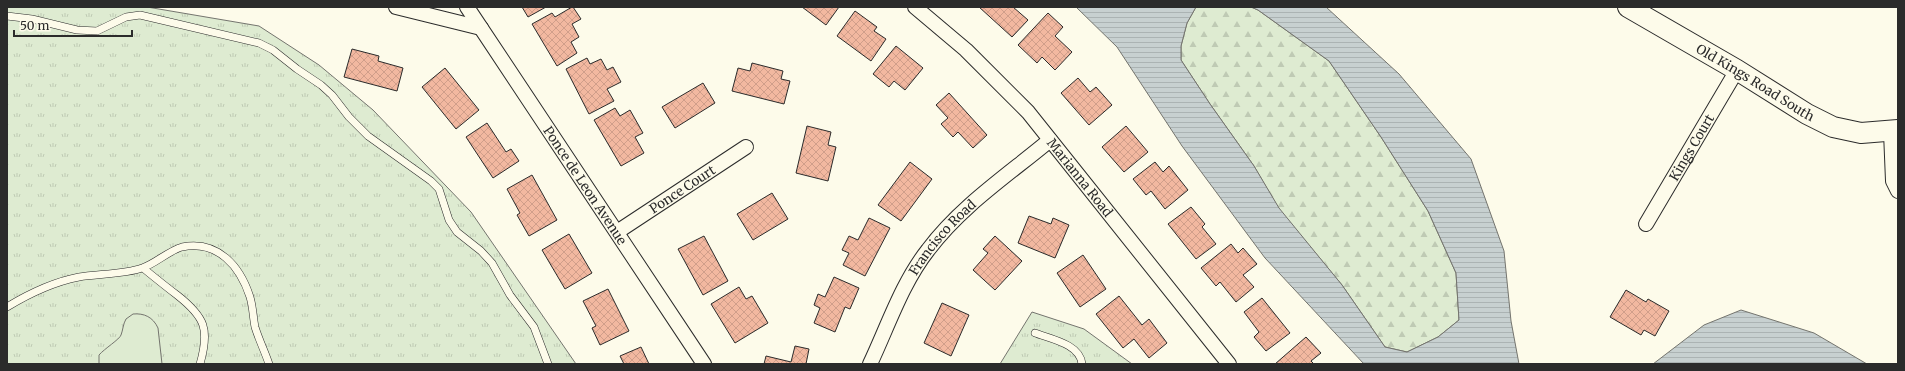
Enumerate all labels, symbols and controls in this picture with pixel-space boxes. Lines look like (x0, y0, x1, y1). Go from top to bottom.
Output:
scale bar (14, 12, 132, 38)
text: 50 m (20, 18, 49, 33)
street label: Old Kings Road South (1693, 40, 1817, 125)
street label: Kings Court (1665, 111, 1718, 184)
street label: Ponce de Leon Avenue (539, 123, 631, 248)
street label: Marianna Road (1043, 135, 1116, 221)
street label: Ponce Court (646, 162, 719, 217)
street label: Francisco Road (905, 196, 980, 278)

